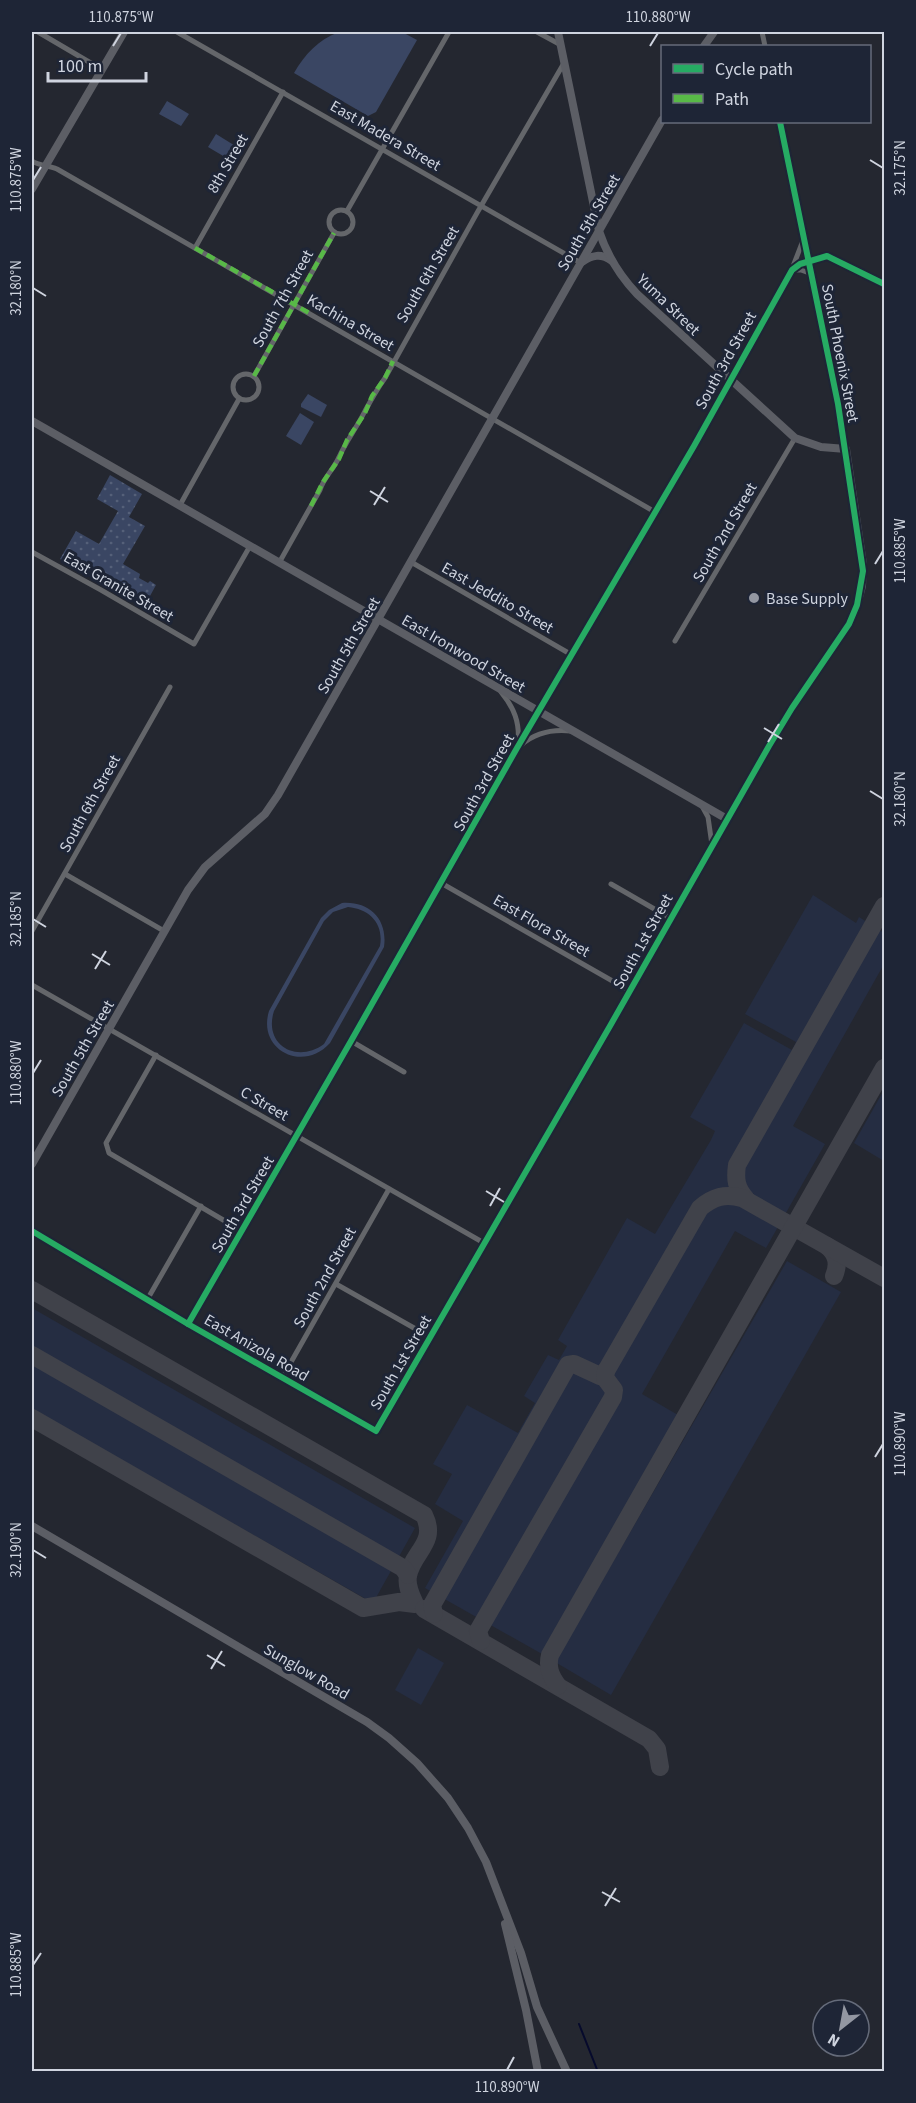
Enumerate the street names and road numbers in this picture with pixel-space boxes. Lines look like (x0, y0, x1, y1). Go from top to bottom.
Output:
street label: East Madera Street (326, 95, 445, 177)
street label: 8th Street (202, 129, 254, 197)
street label: South 5th Street (552, 169, 626, 275)
street label: South 6th Street (391, 221, 465, 327)
street label: South 7th Street (247, 245, 319, 351)
street label: Yuma Street (631, 268, 705, 341)
street label: South Phoenix Street (816, 282, 864, 425)
street label: Kachina Street (303, 289, 399, 357)
street label: South 3rd Street (690, 307, 762, 413)
street label: South 2nd Street (687, 478, 763, 587)
street label: East Granite Street (59, 546, 178, 628)
street label: East Jeddito Street (437, 557, 558, 639)
street label: South 5th Street (312, 592, 386, 698)
street label: East Ironwood Street (398, 609, 530, 699)
street label: South 3rd Street (448, 729, 520, 835)
street label: South 6th Street (54, 750, 126, 856)
street label: East Flora Street (489, 889, 595, 963)
street label: South 1st Street (607, 889, 679, 993)
street label: South 5th Street (46, 995, 120, 1101)
street label: C Street (236, 1081, 293, 1127)
street label: South 3rd Street (206, 1151, 280, 1257)
street label: South 2nd Street (288, 1223, 362, 1332)
street label: East Anizola Road (200, 1309, 313, 1387)
street label: South 1st Street (365, 1310, 437, 1414)
street label: Sunglow Road (260, 1638, 353, 1705)

